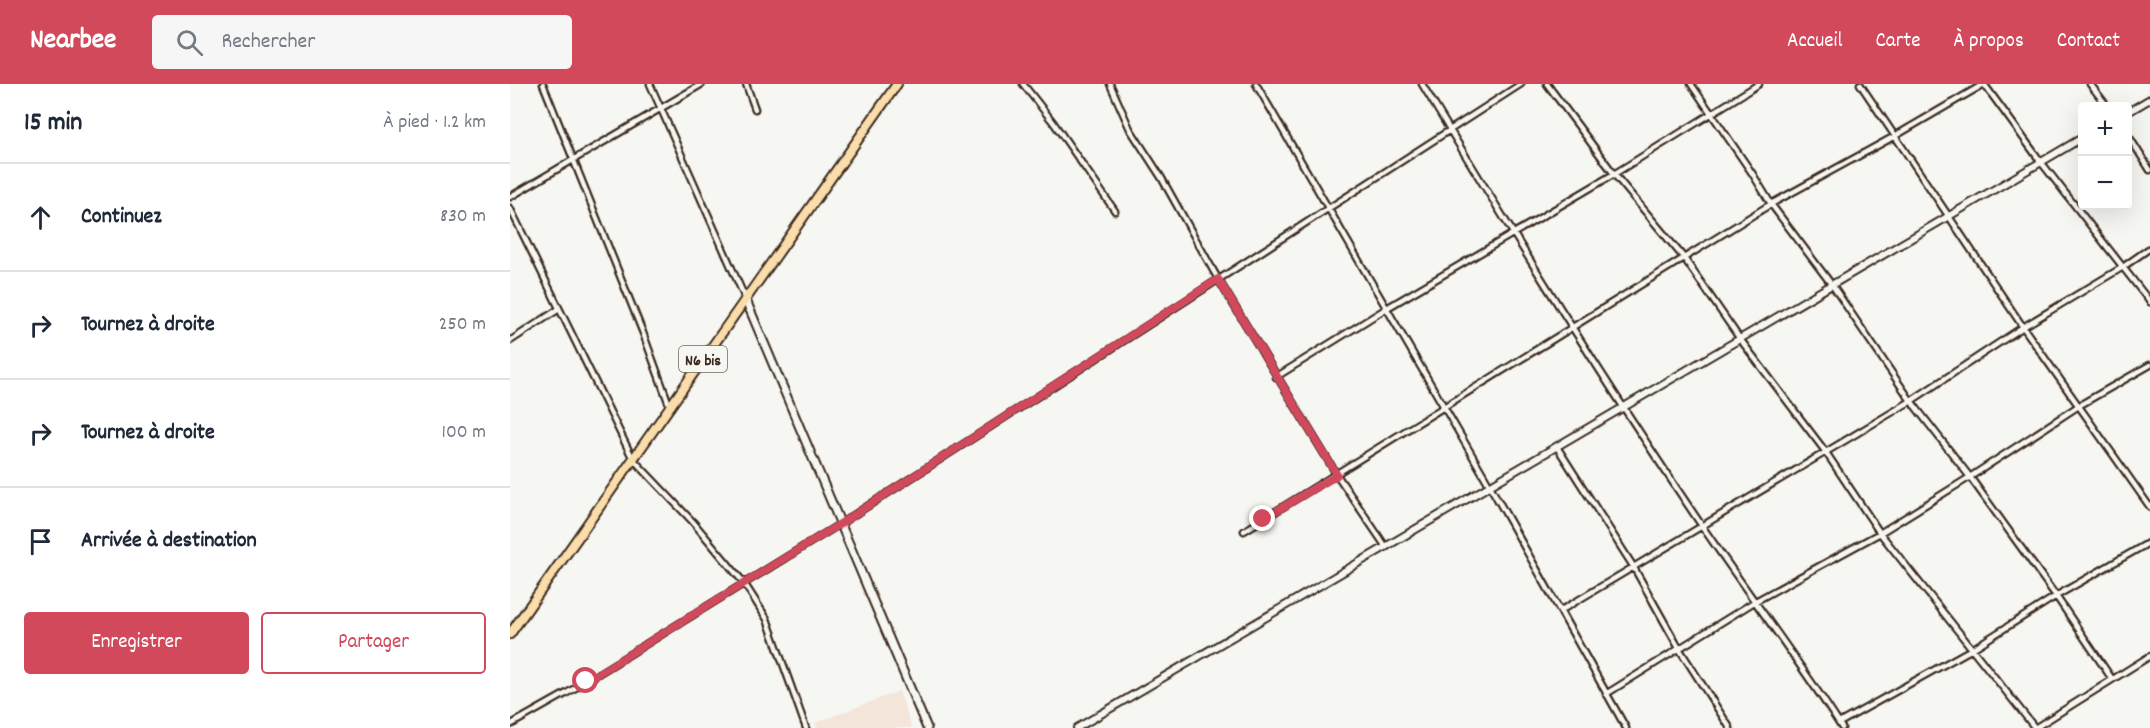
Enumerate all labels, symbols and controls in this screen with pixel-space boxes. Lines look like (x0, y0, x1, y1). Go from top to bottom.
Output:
search box (152, 15, 572, 69)
text: Nearbee (30, 22, 116, 62)
icon: search (173, 26, 206, 59)
text: Rechercher (221, 27, 315, 58)
text: Accueil (1787, 27, 1842, 57)
text: Carte (1875, 27, 1920, 57)
text: À propos (1953, 27, 2024, 57)
text: Contact (2057, 27, 2120, 57)
map controls (2078, 102, 2132, 210)
button: + (2078, 102, 2132, 156)
text: 15 min (24, 105, 82, 142)
text: À pied · 1.2 km (383, 109, 486, 137)
button: − (2078, 156, 2132, 210)
icon: ahead (24, 201, 57, 234)
text: Continuez (81, 202, 162, 233)
text: 830 m (440, 203, 486, 231)
icon: right (24, 309, 57, 342)
text: Tournez à droite (81, 310, 215, 341)
text: 250 m (439, 311, 486, 339)
road number: N6 bis (679, 346, 727, 372)
icon: right (24, 417, 57, 450)
text: Tournez à droite (81, 418, 215, 449)
text: 100 m (442, 419, 486, 447)
route end (1249, 505, 1275, 531)
icon: arrive (24, 525, 57, 558)
text: Arrivée à destination (81, 526, 257, 557)
button: Enregistrer (24, 612, 249, 674)
button: Partager (261, 612, 486, 674)
route start (572, 667, 598, 693)

